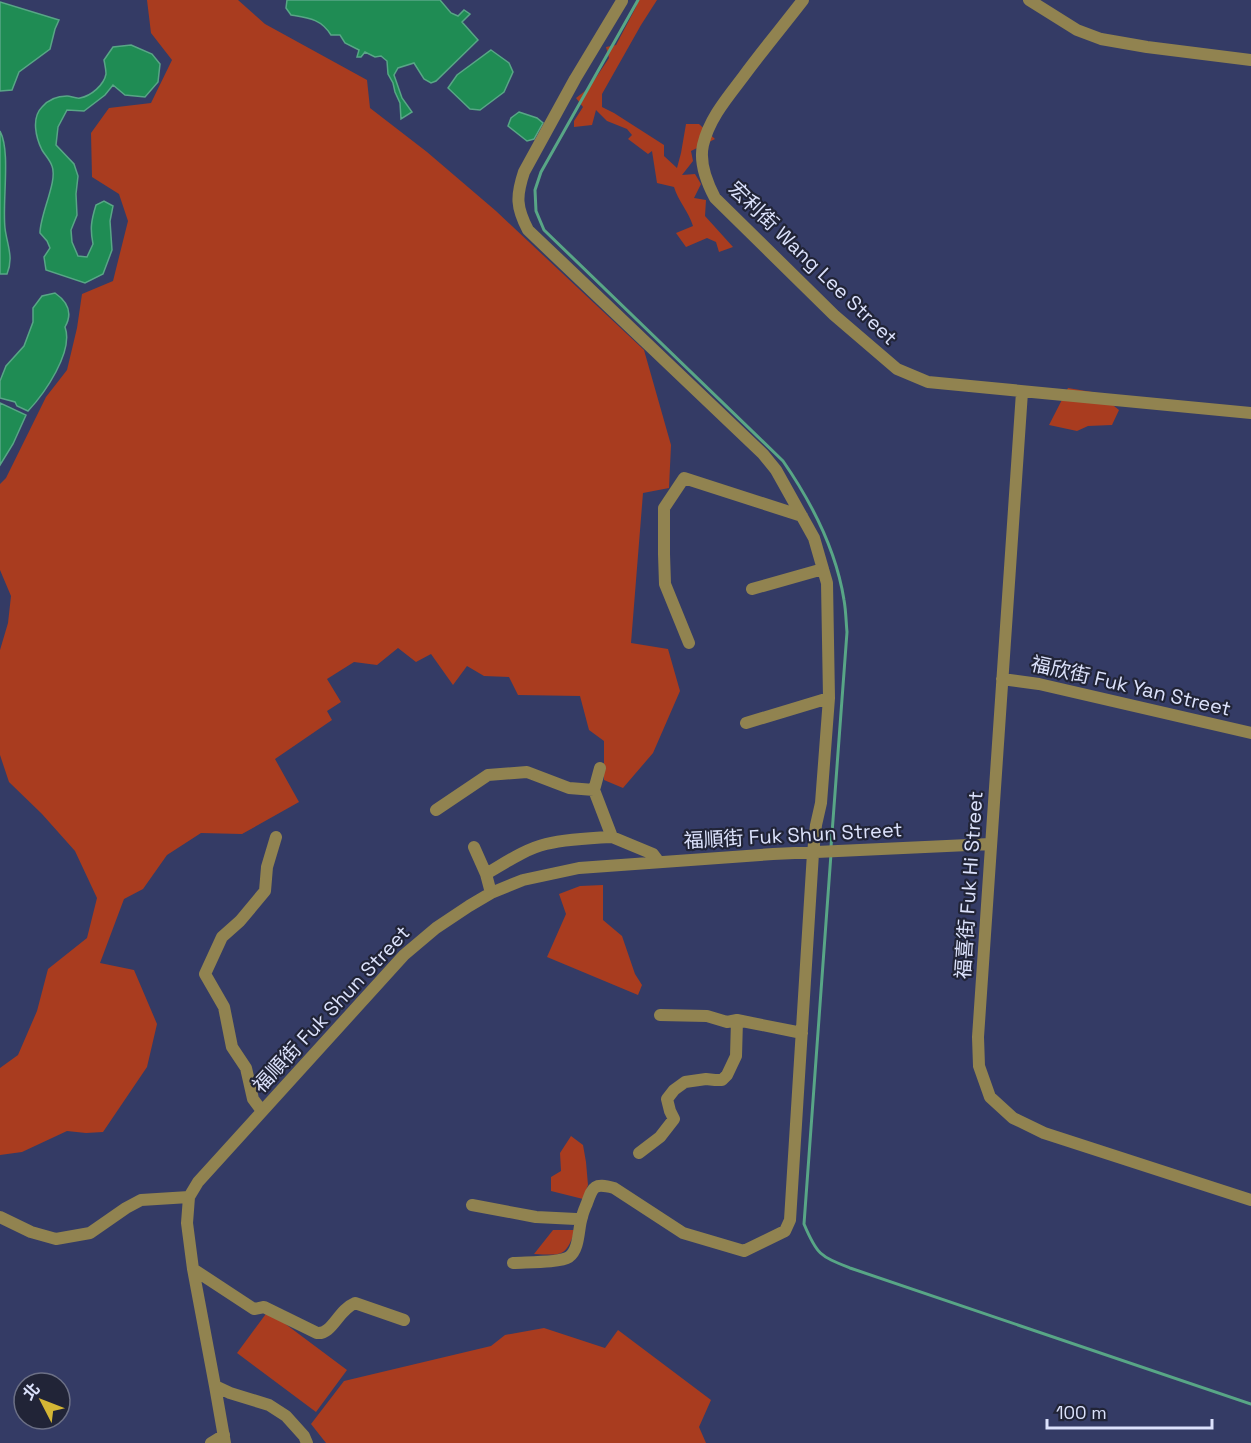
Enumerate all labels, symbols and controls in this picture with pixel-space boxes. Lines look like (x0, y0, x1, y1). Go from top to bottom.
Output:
street label: 宏利街 Wang Lee Street (723, 176, 903, 350)
street label: 福欣街 Fuk Yan Street (1028, 650, 1234, 722)
street label: 福喜街 Fuk Hi Street (949, 790, 989, 980)
street label: 福順街 Fuk Shun Street (683, 816, 903, 854)
street label: 福順街 Fuk Shun Street (247, 920, 415, 1098)
north arrow (12, 1371, 72, 1431)
text: 北 (18, 1378, 44, 1404)
scale bar (1047, 1392, 1212, 1430)
text: 100 m (1056, 1401, 1107, 1424)

